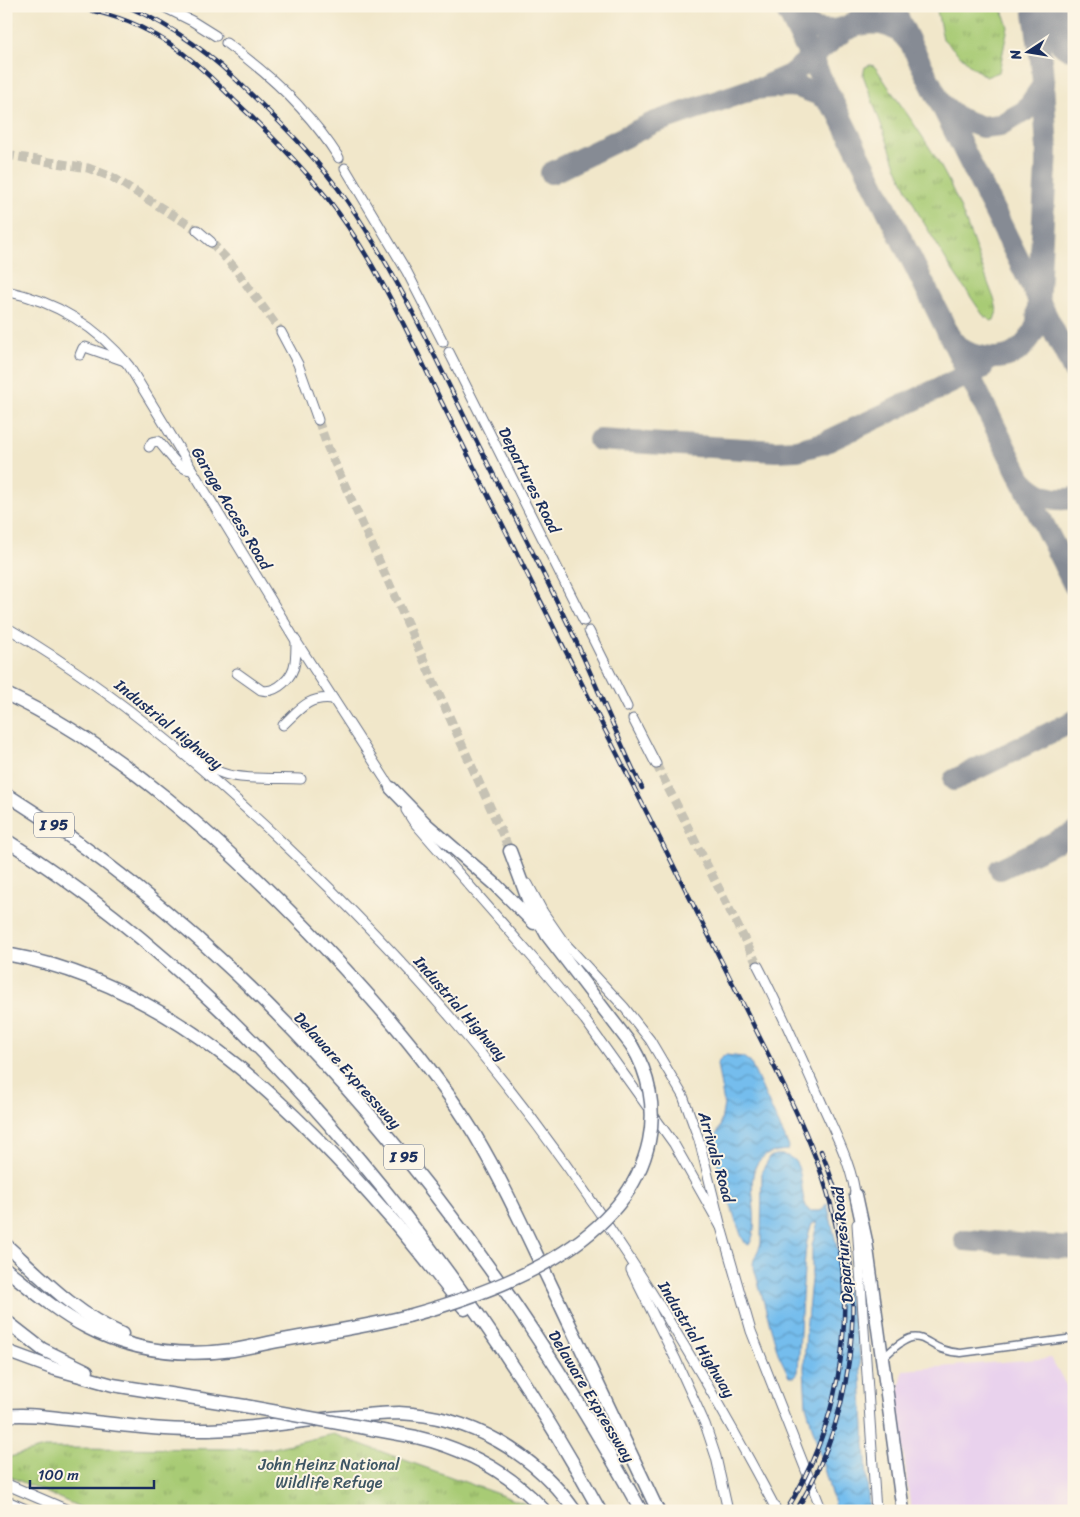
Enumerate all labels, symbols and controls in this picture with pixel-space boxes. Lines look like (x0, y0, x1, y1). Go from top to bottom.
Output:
north arrow (1002, 28, 1052, 78)
text: N (1002, 47, 1029, 63)
street label: Departures Road (490, 422, 570, 540)
street label: Garage Access Road (183, 441, 281, 577)
street label: Industrial Highway (107, 671, 230, 778)
road number: I 95 (34, 812, 74, 838)
street label: Industrial Highway (405, 948, 516, 1068)
street label: Delaware Expressway (286, 1005, 409, 1137)
street label: Arrivals Road (689, 1107, 744, 1208)
road number: I 95 (384, 1144, 424, 1170)
street label: Departures Road (823, 1184, 862, 1304)
street label: Industrial Highway (649, 1274, 744, 1404)
street label: Delaware Expressway (540, 1324, 643, 1469)
park label: John Heinz National Wildlife Refuge (257, 1450, 400, 1497)
scale bar (30, 1457, 154, 1489)
text: 100 m (38, 1462, 79, 1488)

